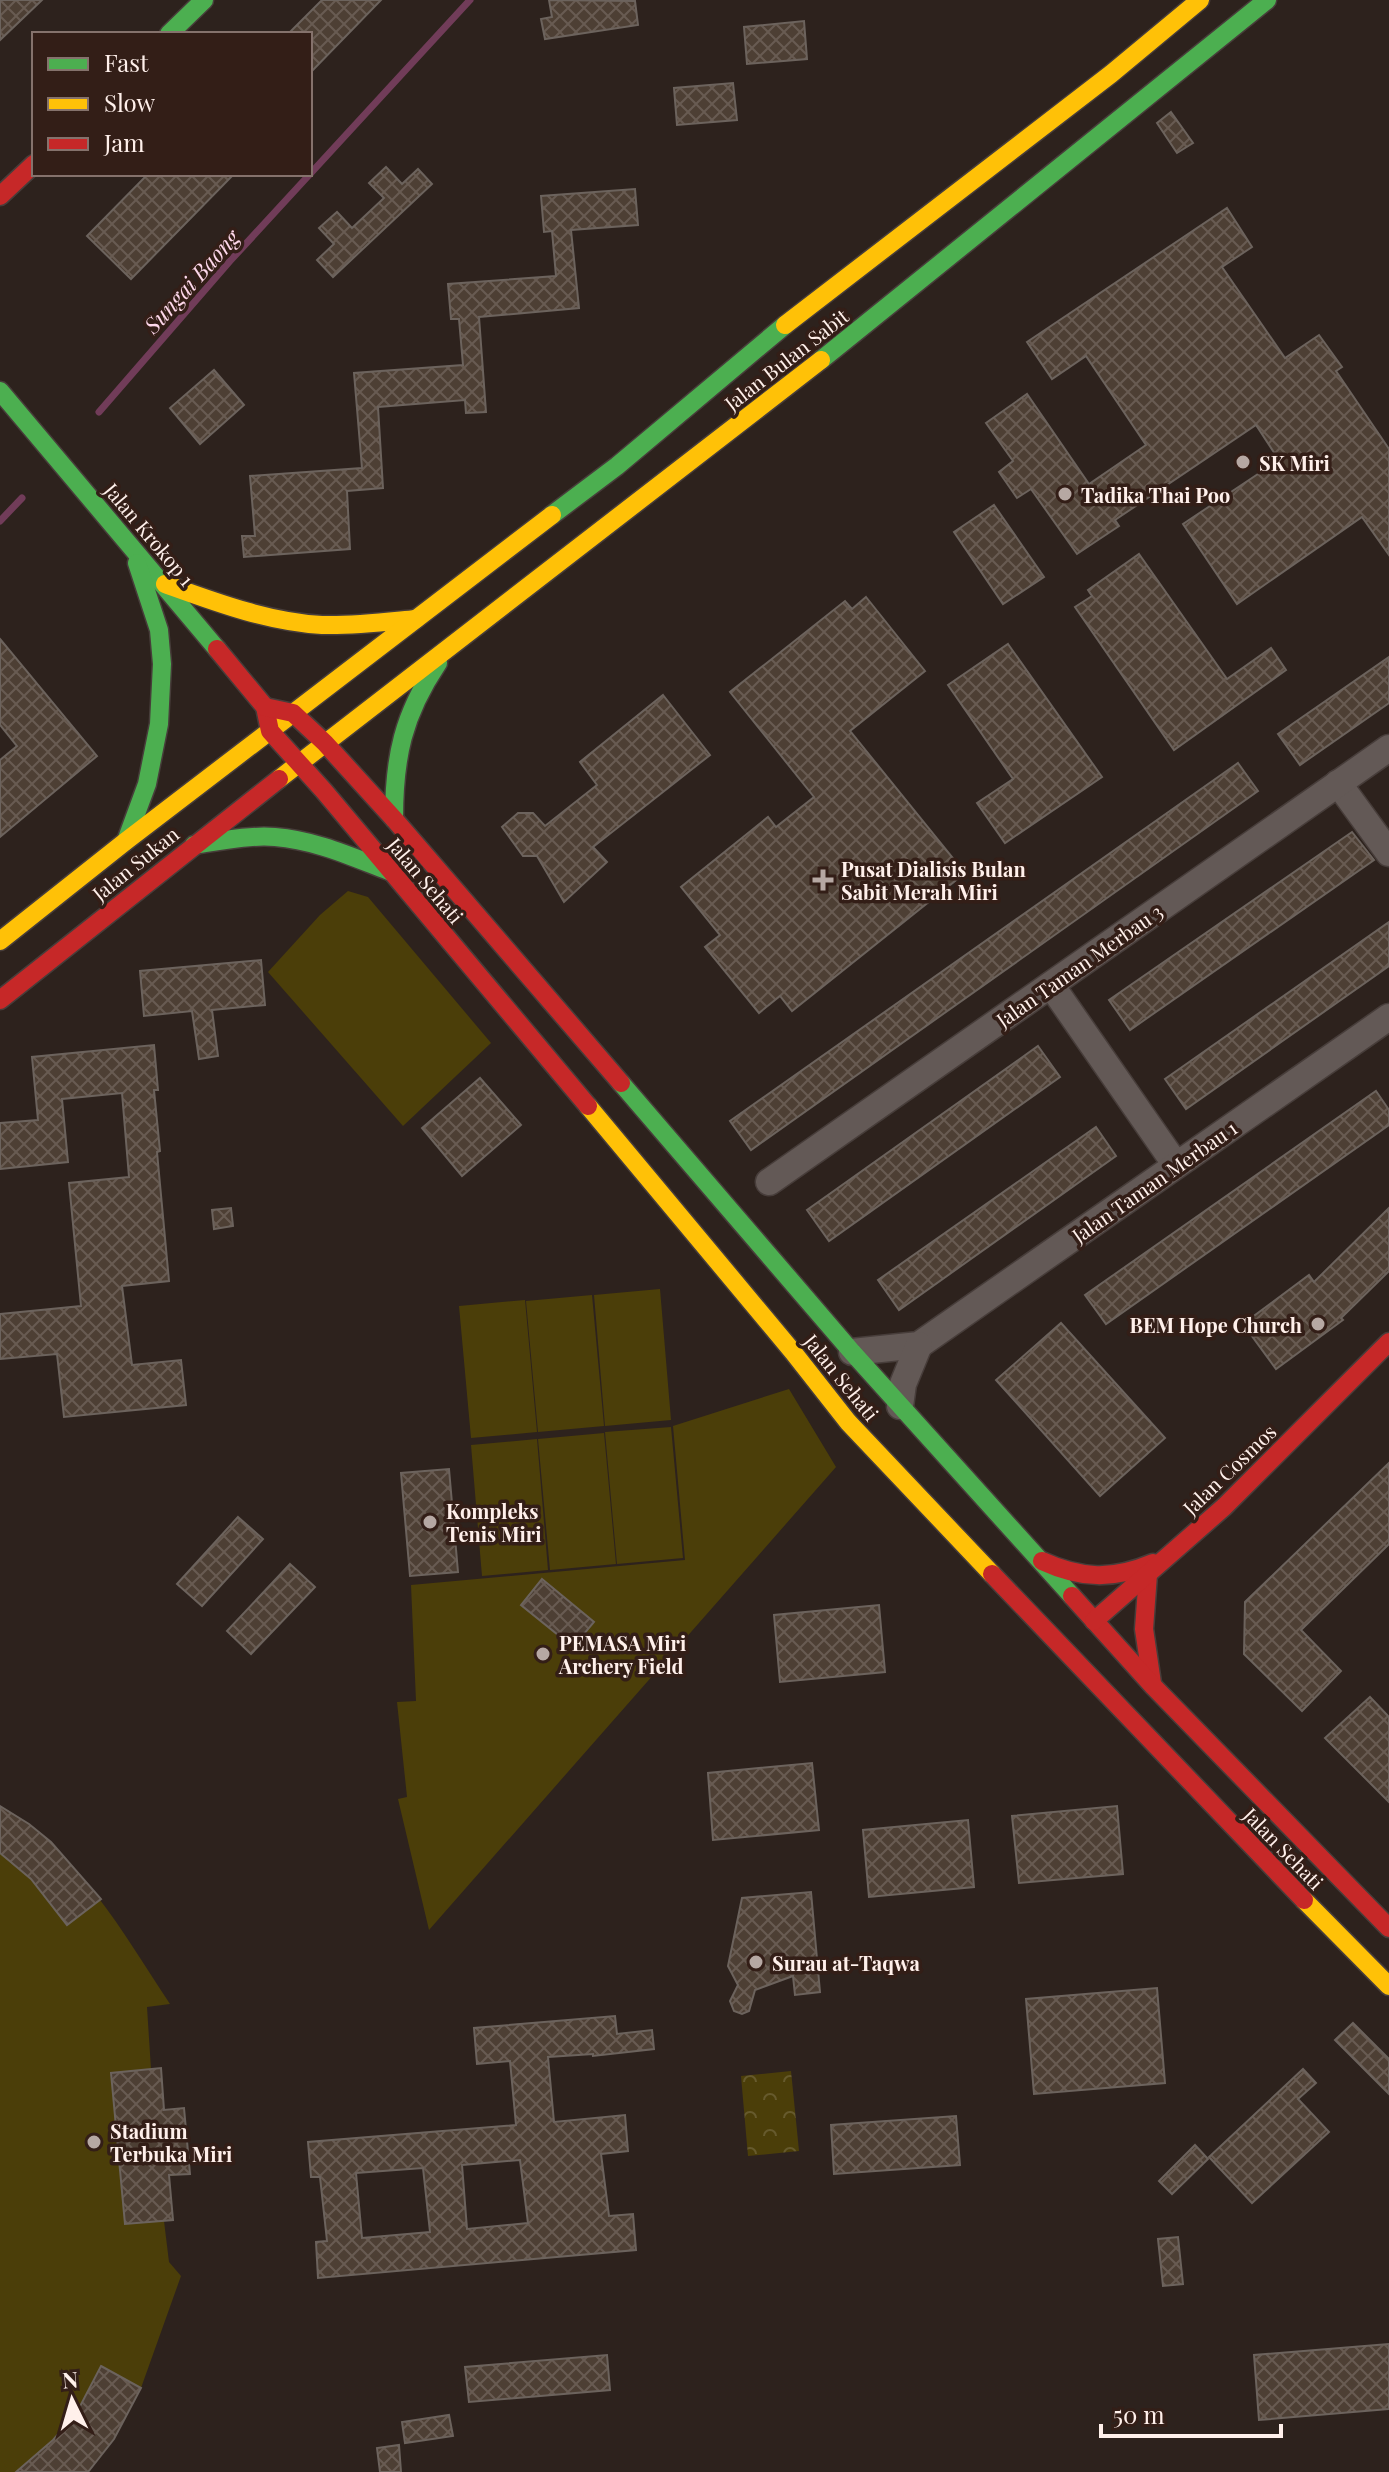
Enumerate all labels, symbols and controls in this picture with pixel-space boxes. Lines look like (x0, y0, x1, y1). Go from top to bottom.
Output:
legend (32, 32, 312, 176)
text: Fast (104, 46, 149, 78)
text: Slow (104, 86, 156, 118)
text: Jam (103, 126, 145, 158)
water label: Sungai Baong (136, 221, 247, 340)
street label: Jalan Bulan Sabit (718, 302, 854, 417)
place label: SK Miri (1259, 449, 1330, 476)
marker: SK Miri (1234, 453, 1252, 471)
street label: Jalan Krokop 1 (98, 476, 201, 591)
place label: Tadika Thai Poo (1081, 481, 1230, 508)
marker: Tadika Thai Poo (1056, 485, 1074, 503)
street label: Jalan Sukan (85, 820, 184, 907)
street label: Jalan Sehati (382, 831, 470, 929)
place label: Pusat Dialisis Bulan Sabit Merah Miri (841, 855, 1026, 905)
marker: Pusat Dialisis Bulan Sabit Merah Miri (812, 869, 834, 891)
street label: Jalan Taman Merbau 3 (990, 897, 1168, 1033)
street label: Jalan Taman Merbau 1 (1065, 1114, 1242, 1249)
place label: BEM Hope Church (1130, 1311, 1302, 1338)
marker: BEM Hope Church (1309, 1315, 1327, 1333)
street label: Jalan Sehati (798, 1327, 885, 1426)
street label: Jalan Cosmos (1176, 1418, 1282, 1521)
place label: Kompleks Tenis Miri (446, 1497, 541, 1547)
marker: Kompleks Tenis Miri (421, 1513, 439, 1531)
place label: PEMASA Miri Archery Field (558, 1629, 686, 1679)
marker: PEMASA Miri Archery Field (534, 1645, 552, 1663)
street label: Jalan Sehati (1237, 1800, 1330, 1895)
place label: Surau at-Taqwa (772, 1949, 920, 1976)
marker: Surau at-Taqwa (747, 1953, 765, 1971)
place label: Stadium Terbuka Miri (110, 2117, 232, 2167)
marker: Stadium Terbuka Miri (85, 2133, 103, 2151)
north arrow (32, 2360, 112, 2440)
text: N (61, 2363, 80, 2395)
scale bar (1101, 2388, 1281, 2438)
text: 50 m (1113, 2398, 1165, 2430)

